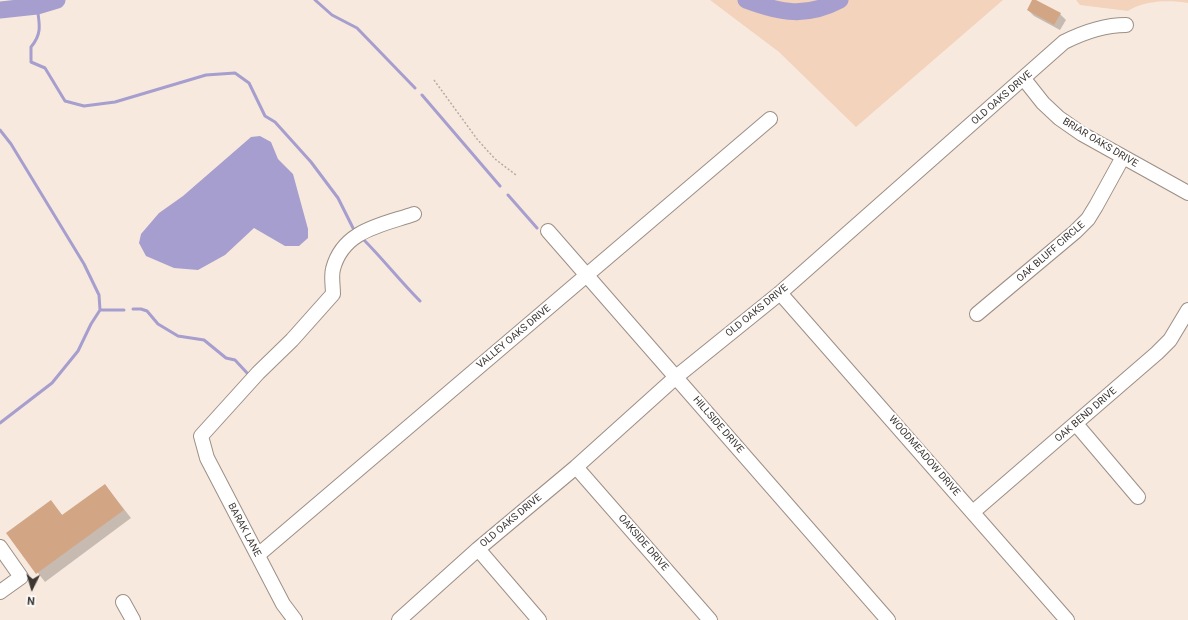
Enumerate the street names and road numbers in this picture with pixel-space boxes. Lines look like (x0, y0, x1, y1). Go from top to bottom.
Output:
street label: OLD OAKS DRIVE (969, 68, 1035, 128)
street label: BRIAR OAKS DRIVE (1060, 116, 1140, 170)
street label: OAK BLUFF CIRCLE (1014, 219, 1088, 285)
street label: OLD OAKS DRIVE (723, 282, 791, 340)
street label: VALLEY OAKS DRIVE (475, 303, 553, 371)
street label: OAK BEND DRIVE (1053, 385, 1119, 445)
street label: HILLSIDE DRIVE (690, 394, 746, 456)
street label: WOODMEADOW DRIVE (886, 413, 962, 499)
street label: OLD OAKS DRIVE (478, 492, 544, 550)
street label: BARAK LANE (225, 501, 263, 559)
street label: OAKSIDE DRIVE (615, 512, 671, 574)

